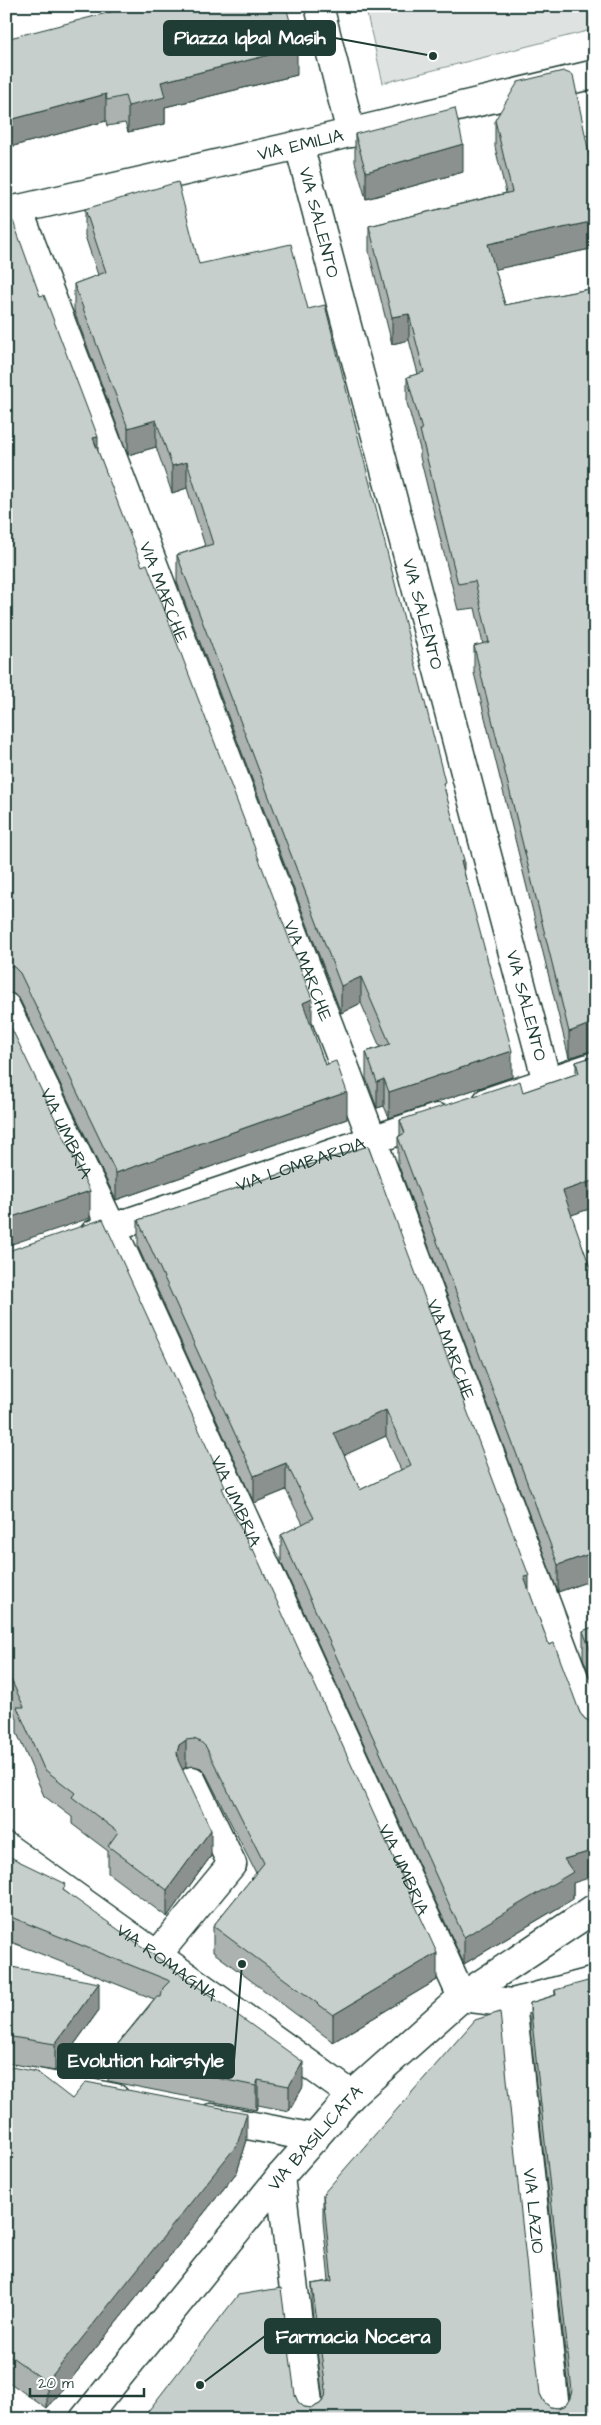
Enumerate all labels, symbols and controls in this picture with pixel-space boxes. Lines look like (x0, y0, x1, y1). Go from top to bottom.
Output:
callout: Piazza Iqbal Masih (164, 21, 335, 55)
text: Piazza Iqbal Masih (174, 25, 326, 52)
street label: VIA EMILIA (255, 122, 346, 167)
street label: VIA SALENTO (293, 164, 346, 280)
street label: VIA MARCHE (133, 538, 195, 647)
street label: VIA SALENTO (396, 556, 450, 672)
street label: VIA MARCHE (277, 917, 339, 1025)
street label: VIA SALENTO (500, 947, 553, 1063)
street label: VIA UMBRIA (34, 1084, 99, 1183)
street label: VIA LOMBARDIA (232, 1130, 369, 1198)
street label: VIA MARCHE (421, 1295, 481, 1404)
street label: VIA UMBRIA (205, 1451, 268, 1551)
street label: VIA UMBRIA (372, 1820, 436, 1920)
street label: VIA ROMAGNA (111, 1917, 223, 2008)
callout: Evolution hairstyle (58, 2044, 234, 2078)
text: Evolution hairstyle (68, 2048, 225, 2076)
street label: VIA BASILICATA (261, 2079, 368, 2196)
street label: VIA LAZIO (517, 2167, 551, 2255)
callout: Farmacia Nocera (265, 2319, 440, 2353)
text: Farmacia Nocera (276, 2324, 431, 2351)
scale bar (30, 2365, 144, 2397)
text: 20 m (38, 2373, 74, 2394)

